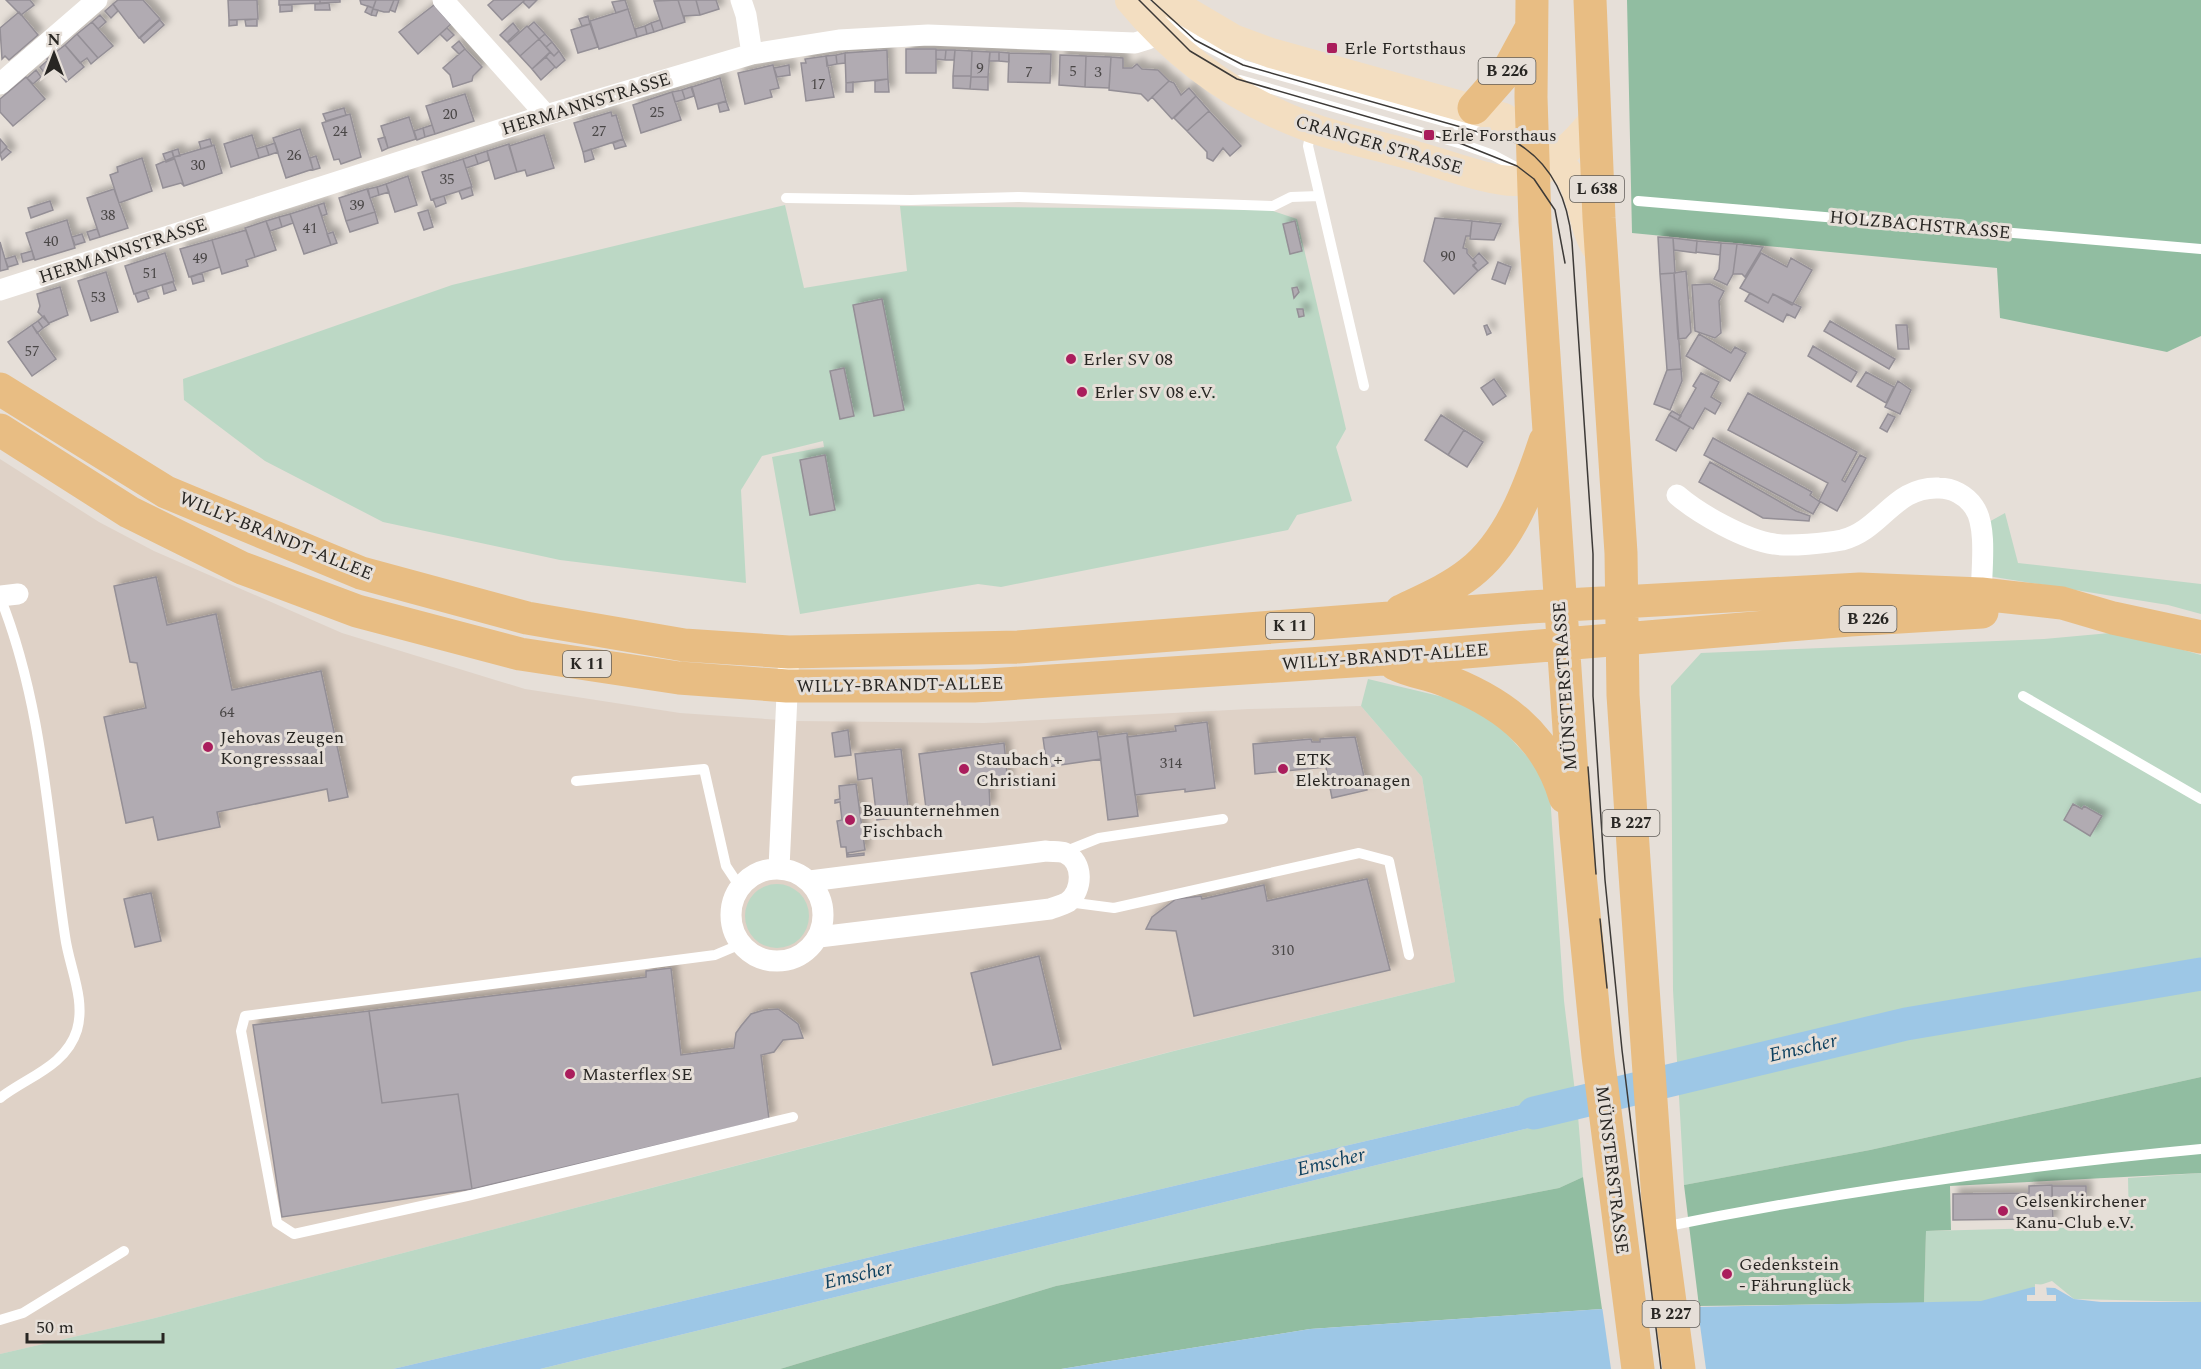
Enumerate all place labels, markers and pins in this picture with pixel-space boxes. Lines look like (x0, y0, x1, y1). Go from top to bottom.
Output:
place label: Erle Fortsthaus (1344, 35, 1466, 62)
marker: Erle Fortsthaus (1325, 41, 1339, 55)
place label: Erle Forsthaus (1441, 122, 1557, 149)
marker: Erle Forsthaus (1422, 128, 1436, 142)
place label: Erler SV 08 (1083, 346, 1173, 373)
marker: Erler SV 08 (1064, 352, 1078, 366)
place label: Erler SV 08 e.V. (1094, 379, 1216, 406)
marker: Erler SV 08 e.V. (1075, 385, 1089, 399)
place label: Jehovas Zeugen Kongresssaal (220, 724, 344, 772)
marker: Jehovas Zeugen Kongresssaal (201, 740, 215, 754)
place label: Staubach + Christiani (976, 746, 1063, 794)
place label: ETK Elektroanagen (1295, 746, 1411, 794)
marker: Staubach + Christiani (957, 762, 971, 776)
marker: ETK Elektroanagen (1276, 762, 1290, 776)
place label: Bauunternehmen Fischbach (862, 797, 1000, 845)
marker: Bauunternehmen Fischbach (843, 813, 857, 827)
place label: Masterflex SE (582, 1061, 693, 1088)
marker: Masterflex SE (563, 1067, 577, 1081)
place label: Gelsenkirchener Kanu-Club e.V. (2015, 1188, 2146, 1236)
marker: Gelsenkirchener Kanu-Club e.V. (1996, 1204, 2010, 1218)
place label: Gedenkstein - Fährunglück (1739, 1251, 1851, 1299)
marker: Gedenkstein - Fährunglück (1720, 1267, 1734, 1281)

